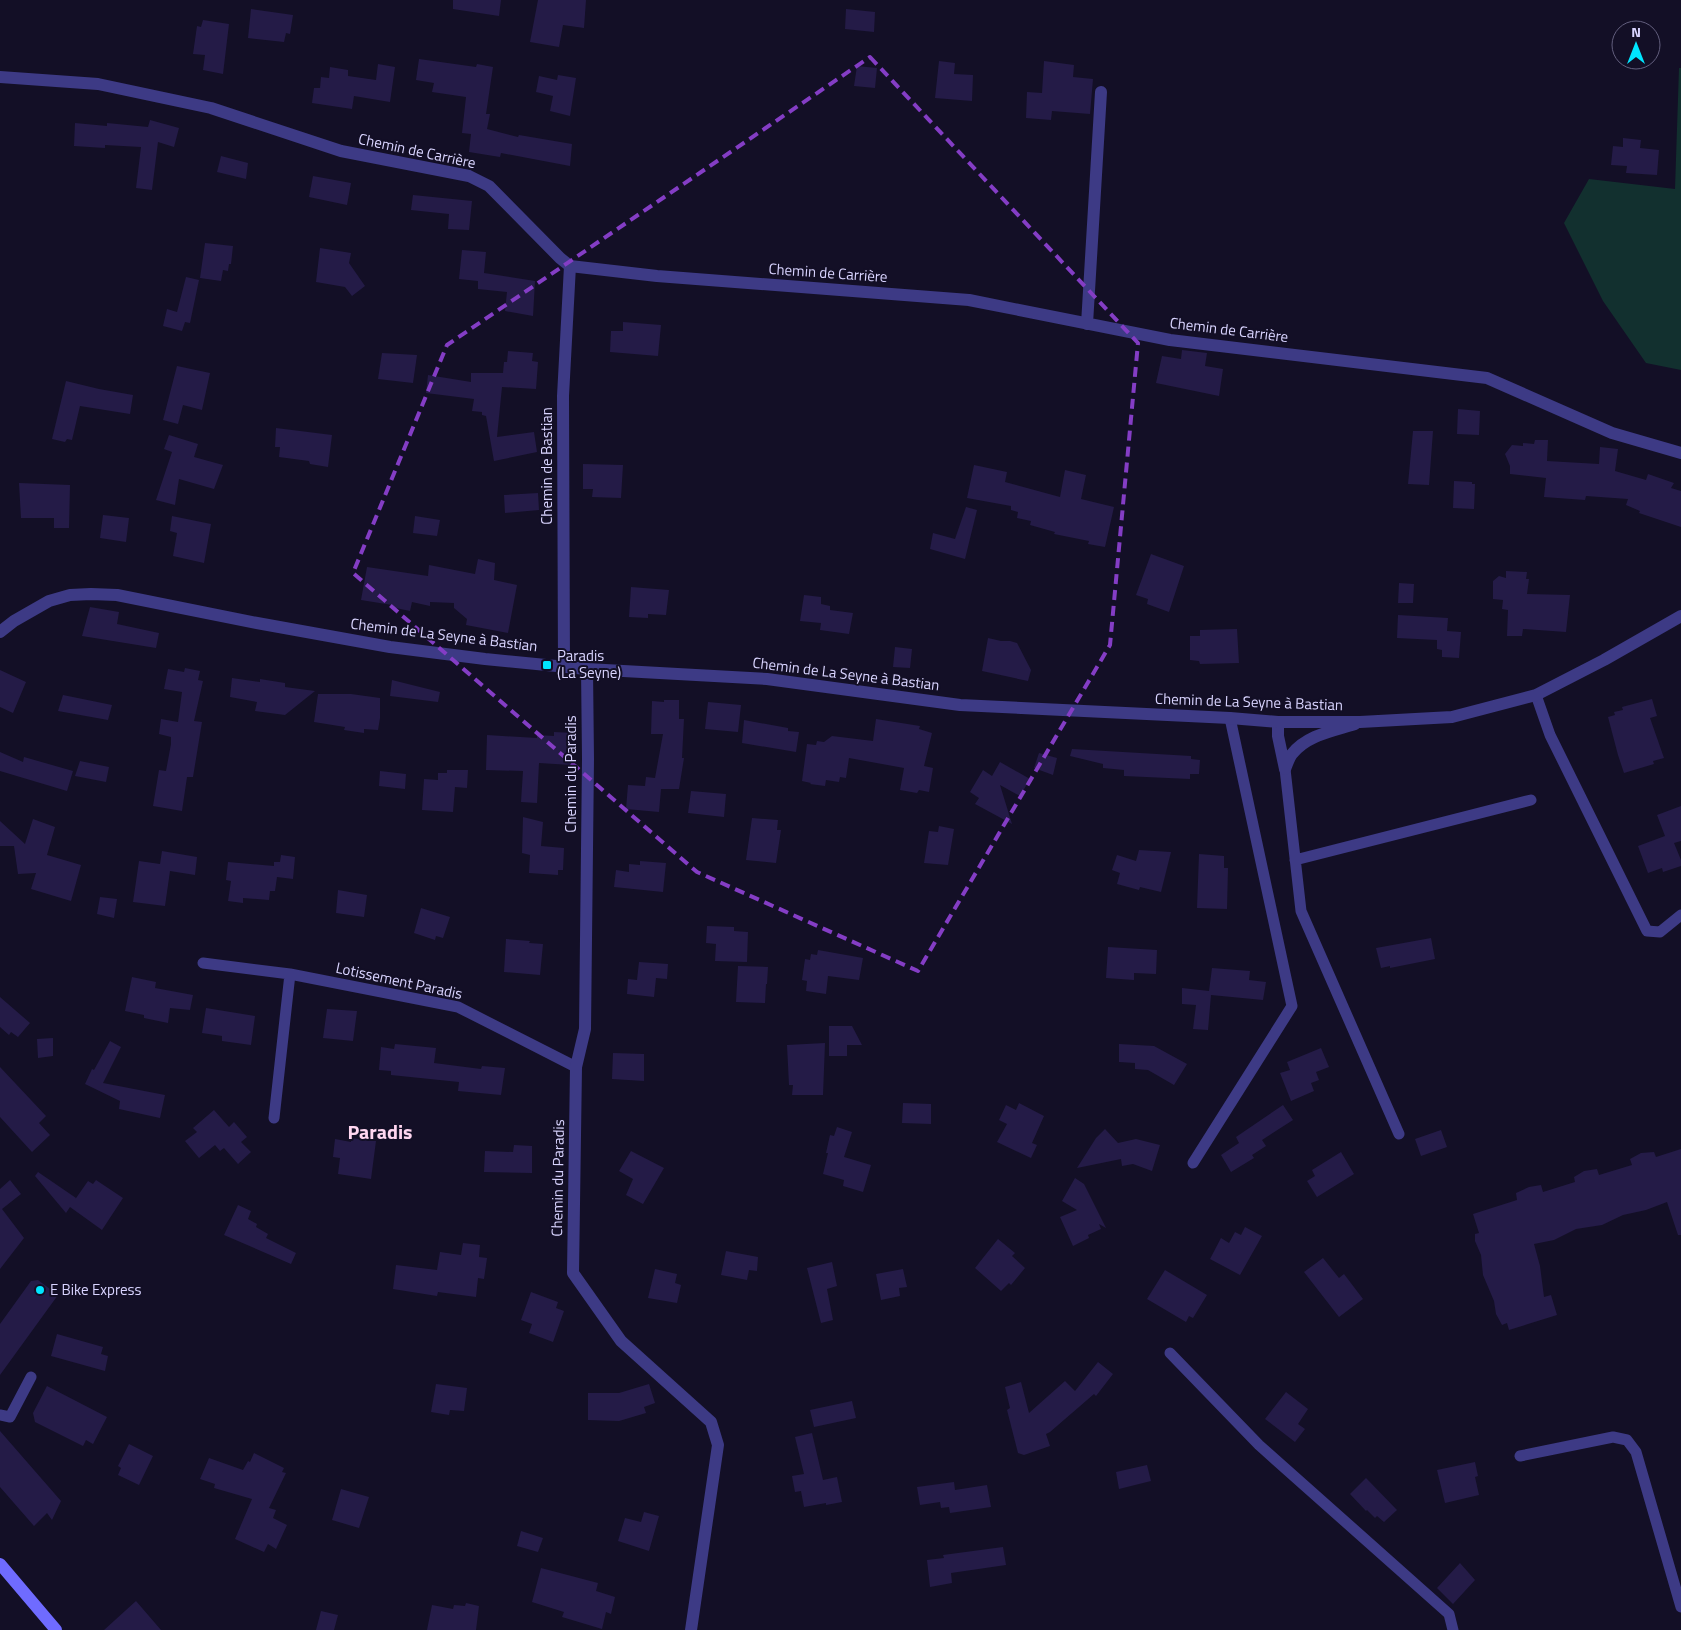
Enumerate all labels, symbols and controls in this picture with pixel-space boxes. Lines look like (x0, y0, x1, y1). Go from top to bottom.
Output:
north arrow (1611, 20, 1661, 70)
text: N (1631, 21, 1641, 42)
street label: Chemin de Carrière (356, 127, 478, 174)
street label: Chemin de Carrière (768, 257, 888, 288)
street label: Chemin de Carrière (1168, 311, 1290, 348)
street label: Chemin de Bastian (535, 407, 558, 525)
street label: Chemin de La Seyne à Bastian (349, 612, 539, 657)
place label: Paradis (La Seyne) (557, 644, 621, 684)
street label: Chemin de La Seyne à Bastian (751, 651, 941, 696)
marker: Paradis (La Seyne) (541, 659, 553, 671)
street label: Chemin de La Seyne à Bastian (1155, 687, 1343, 716)
street label: Chemin du Paradis (559, 715, 582, 833)
street label: Lotissement Paradis (334, 956, 465, 1005)
district label: Paradis (347, 1116, 413, 1147)
street label: Chemin du Paradis (545, 1119, 570, 1237)
place label: E Bike Express (50, 1278, 142, 1301)
marker: E Bike Express (34, 1284, 46, 1296)

